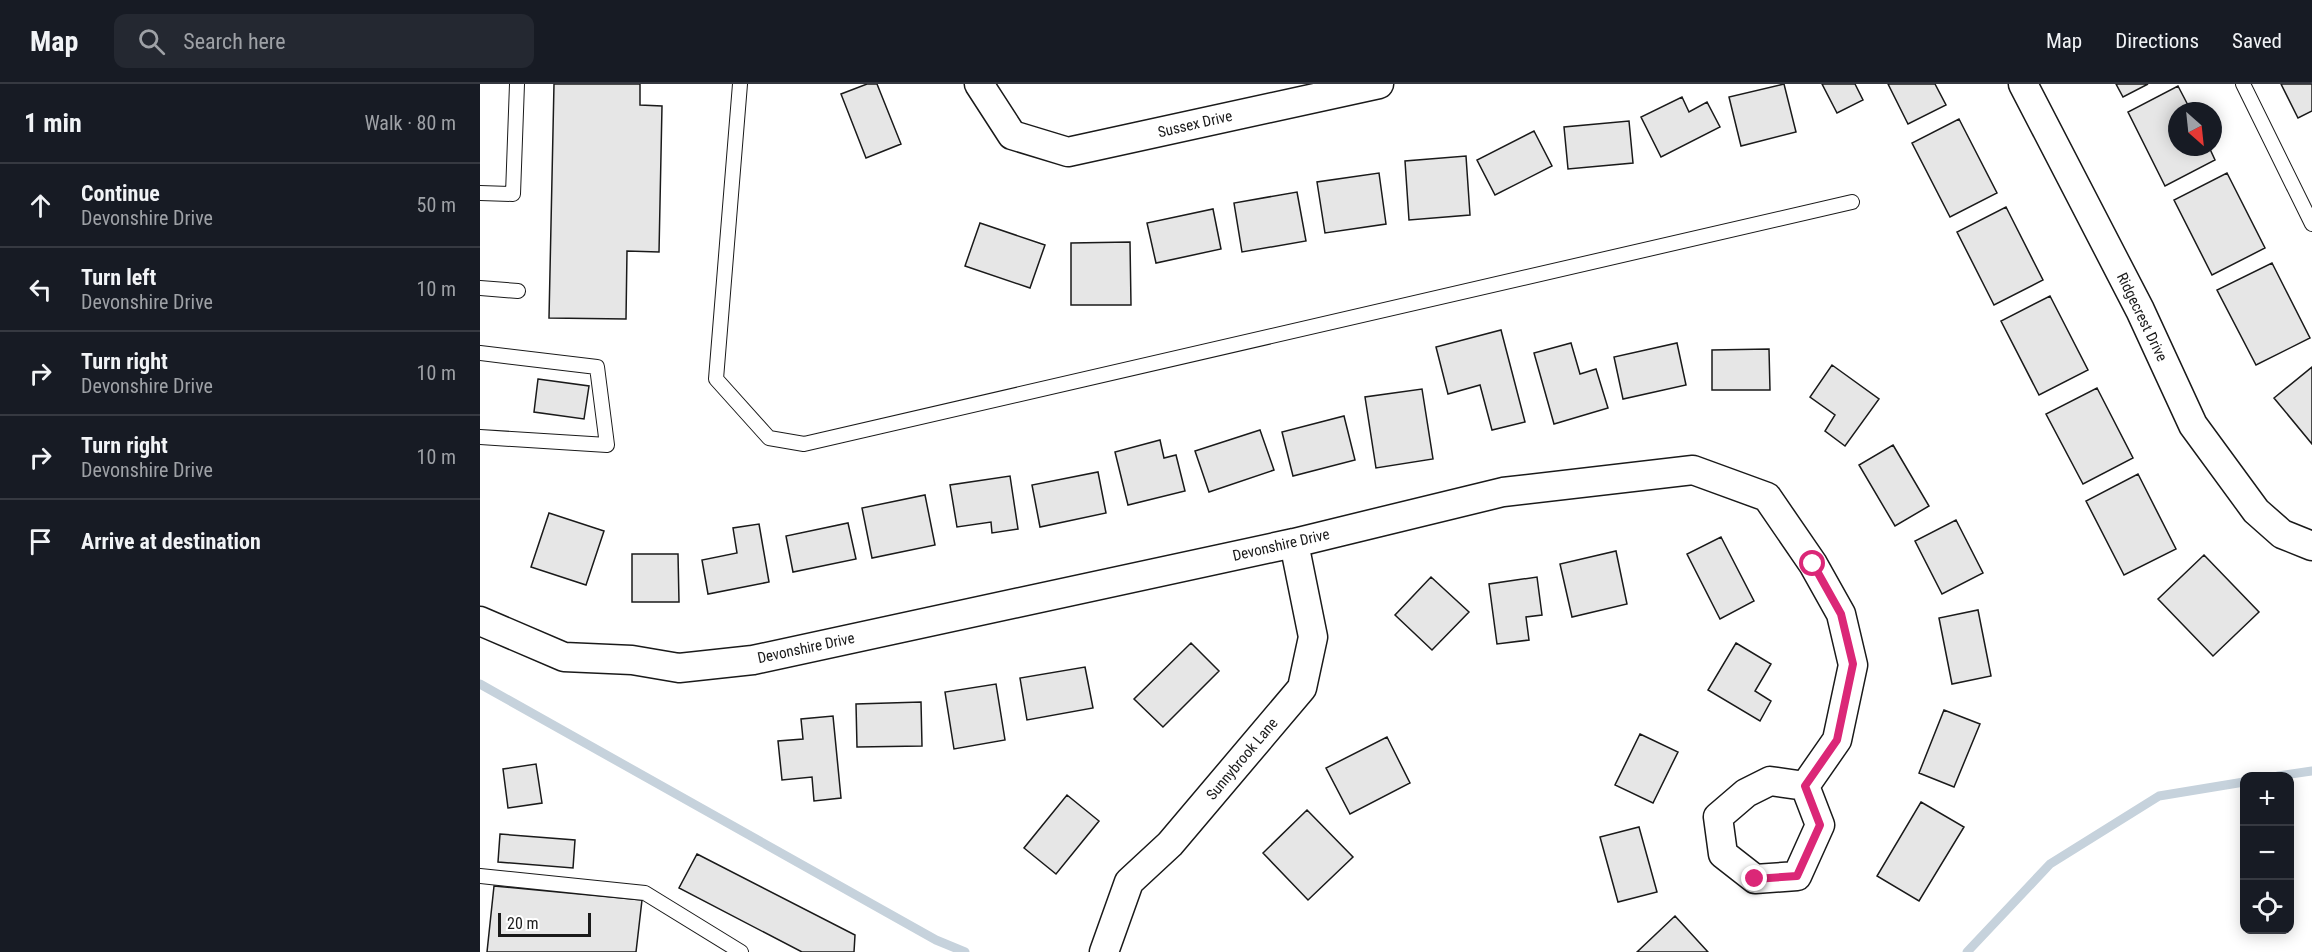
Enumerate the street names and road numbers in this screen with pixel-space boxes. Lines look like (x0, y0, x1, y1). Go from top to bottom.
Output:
street label: Sussex Drive (1156, 107, 1234, 141)
street label: Ridgecrest Drive (2113, 270, 2171, 364)
street label: Devonshire Drive (1231, 525, 1331, 565)
street label: Devonshire Drive (756, 629, 856, 667)
street label: Sunnybrook Lane (1202, 714, 1282, 804)

